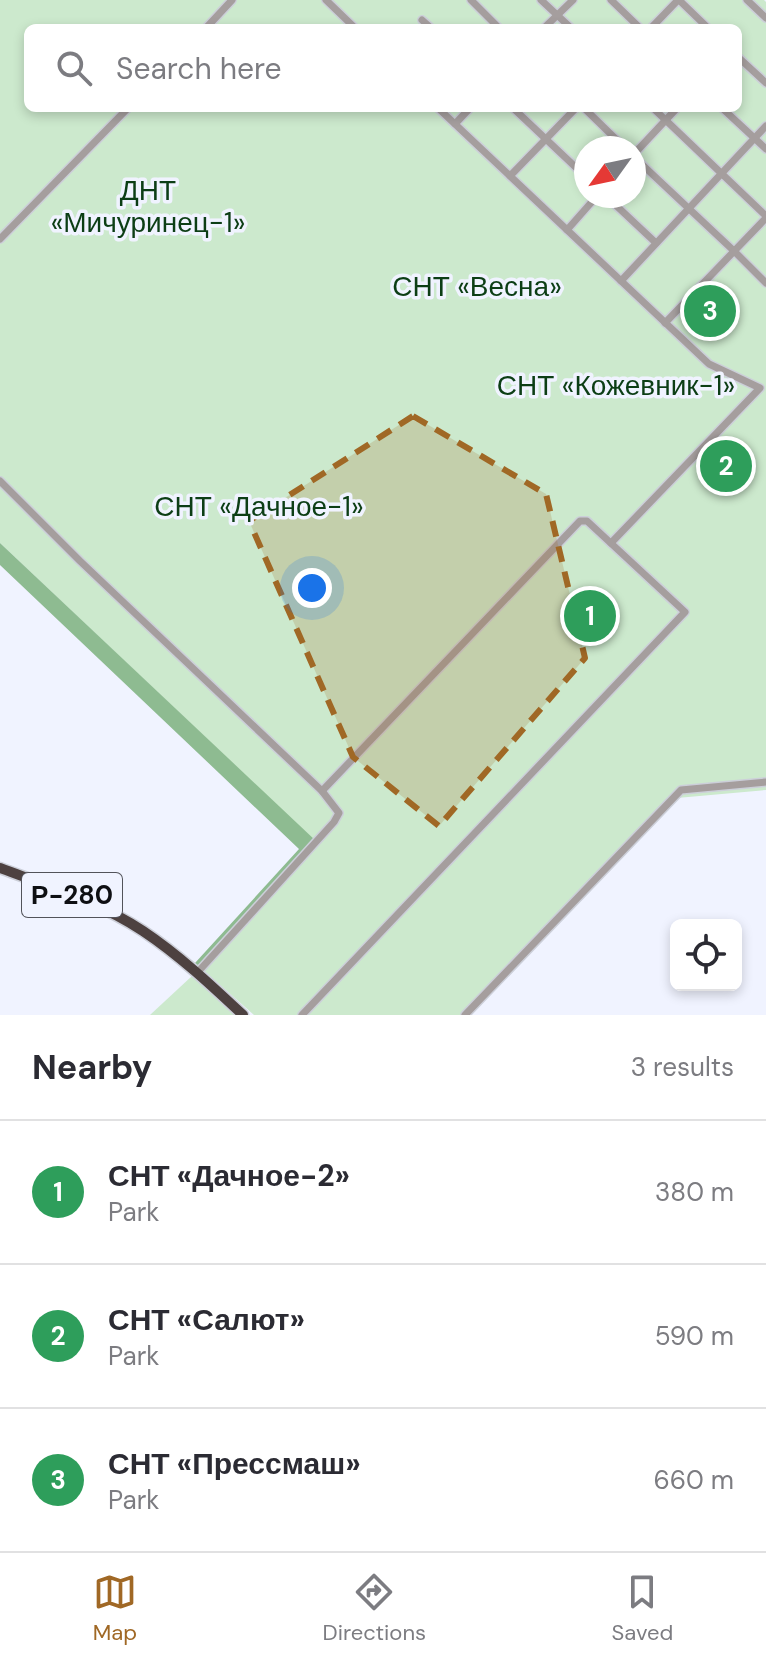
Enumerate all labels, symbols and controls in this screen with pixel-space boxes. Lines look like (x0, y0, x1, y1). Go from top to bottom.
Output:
search box (24, 24, 742, 112)
icon: search (52, 46, 96, 90)
text: Search here (116, 49, 282, 88)
north arrow (574, 136, 646, 208)
park label: ДНТ «Мичуринец-1» (51, 172, 245, 241)
park label: СНТ «Весна» (392, 268, 562, 305)
pin: 3 (684, 281, 736, 341)
park label: СНТ «Кожевник-1» (497, 367, 735, 404)
pin: 2 (700, 436, 752, 496)
park label: СНТ «Дачное-1» (154, 488, 364, 525)
your location (292, 568, 332, 608)
pin: 1 (564, 586, 616, 646)
road number: Р-280 (22, 873, 122, 917)
map controls (670, 919, 742, 991)
button: locate (670, 919, 742, 991)
text: Nearby (32, 1045, 152, 1090)
text: 3 results (631, 1050, 734, 1084)
text: СНТ «Дачное-2» (108, 1156, 350, 1195)
text: 1 (53, 1175, 63, 1209)
text: 380 m (655, 1175, 734, 1209)
text: Park (108, 1195, 159, 1229)
text: СНТ «Салют» (108, 1300, 305, 1339)
text: 2 (50, 1319, 66, 1353)
text: 590 m (655, 1319, 734, 1353)
text: Park (108, 1339, 159, 1373)
text: СНТ «Прессмаш» (108, 1444, 361, 1483)
text: 3 (50, 1463, 66, 1497)
text: 660 m (653, 1463, 734, 1497)
text: Park (108, 1483, 159, 1517)
tab: Map (93, 1570, 137, 1647)
tab: Directions (323, 1570, 426, 1647)
tab: Saved (612, 1570, 673, 1647)

